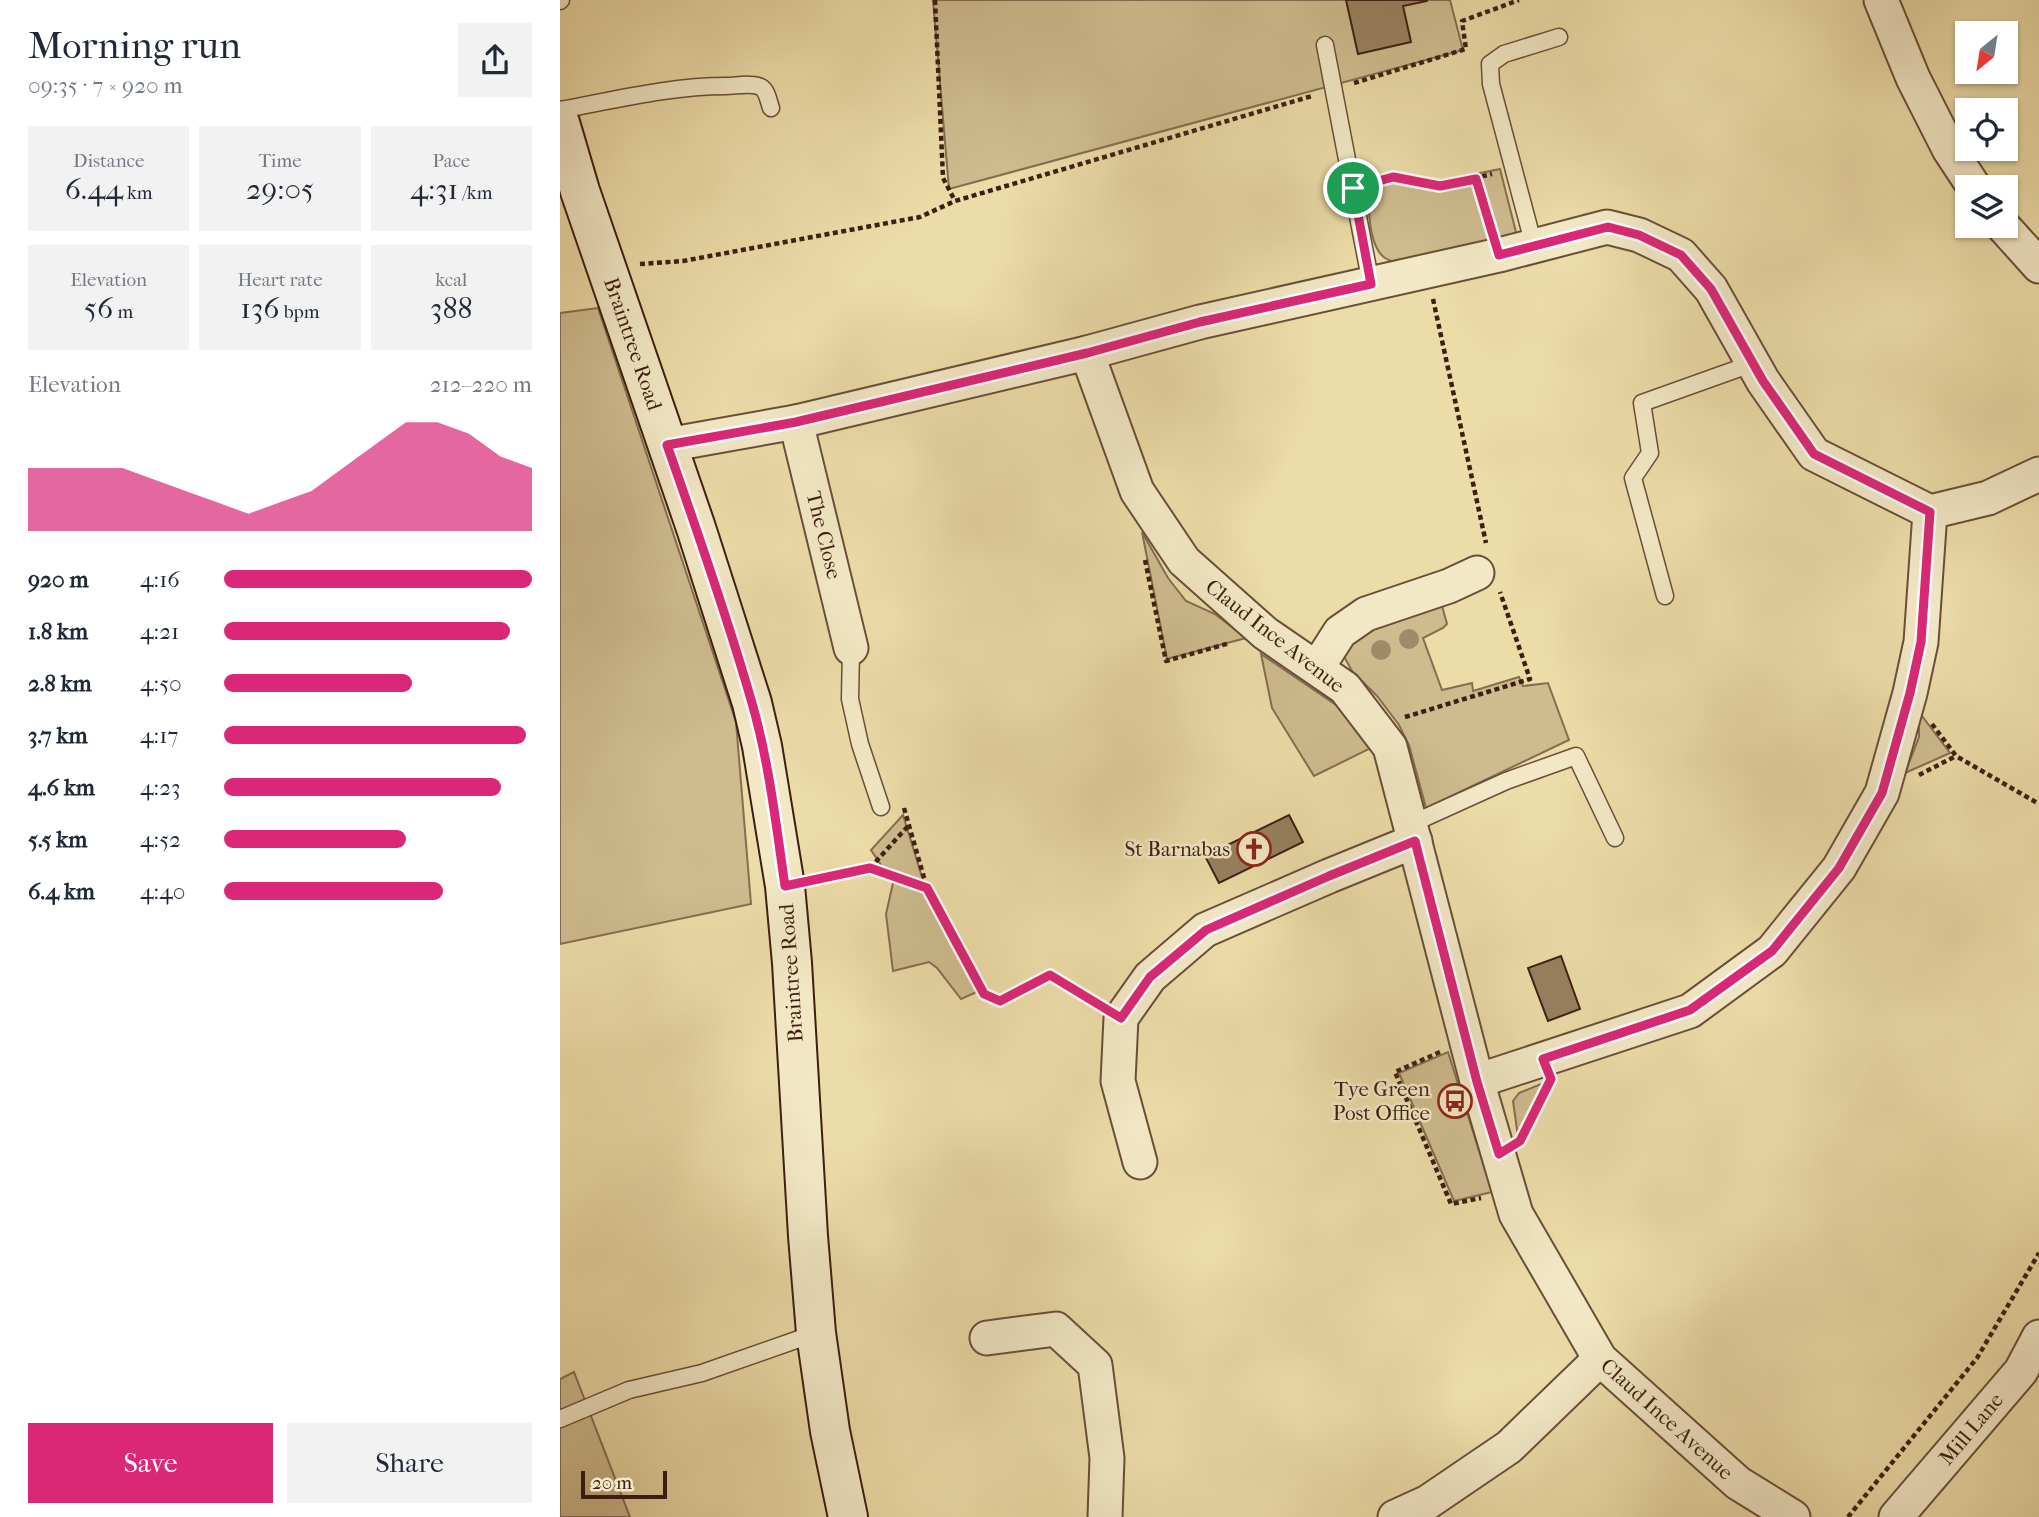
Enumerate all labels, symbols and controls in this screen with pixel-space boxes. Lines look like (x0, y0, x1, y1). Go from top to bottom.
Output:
north arrow (1955, 21, 2018, 84)
map controls (1955, 21, 2018, 238)
text: Morning run (28, 23, 241, 68)
button: share (458, 23, 532, 97)
text: 09:35 · 7 × 920 m (28, 72, 183, 99)
button: locate (1955, 98, 2018, 161)
text: Distance (73, 150, 144, 172)
text: Time (258, 150, 302, 172)
text: Pace (432, 150, 470, 172)
pin (1323, 158, 1383, 218)
icon: arrive (1334, 169, 1372, 207)
text: 6.44 (65, 172, 123, 207)
text: 29:05 (246, 172, 314, 207)
text: 4:31 (410, 172, 458, 207)
button: layers (1955, 175, 2018, 238)
text: km (123, 182, 153, 204)
text: /km (458, 182, 492, 204)
text: Elevation (70, 269, 147, 291)
text: Heart rate (237, 269, 323, 291)
text: kcal (435, 269, 467, 291)
street label: Braintree Road (599, 274, 667, 414)
text: 56 (84, 291, 113, 326)
text: 136 (240, 291, 280, 326)
text: 388 (430, 291, 473, 326)
text: m (113, 301, 133, 323)
text: bpm (280, 301, 320, 323)
text: Elevation (28, 371, 121, 398)
text: 212–220 m (430, 371, 532, 398)
street label: The Close (801, 489, 847, 581)
text: 920 m (28, 566, 89, 593)
text: 4:16 (140, 566, 180, 593)
street label: Claud Ince Avenue (1201, 574, 1349, 698)
text: 1.8 km (28, 618, 88, 645)
text: 4:21 (140, 618, 179, 645)
text: 2.8 km (28, 670, 92, 697)
text: 4:50 (140, 670, 182, 697)
text: 3.7 km (28, 722, 88, 749)
text: 4:17 (140, 722, 178, 749)
text: 4.6 km (28, 774, 95, 801)
text: 4:23 (140, 774, 180, 801)
text: 5.5 km (28, 826, 87, 853)
text: 4:52 (140, 826, 181, 853)
church icon: St Barnabas (1235, 830, 1273, 868)
place label: St Barnabas (1124, 837, 1230, 861)
text: 6.4 km (28, 878, 95, 905)
text: 4:40 (140, 878, 185, 905)
street label: Braintree Road (774, 902, 808, 1043)
place label: Tye Green Post Office (1333, 1077, 1430, 1125)
bus stop icon: Tye Green Post Office (1436, 1082, 1474, 1120)
street label: Claud Ince Avenue (1596, 1353, 1738, 1485)
street label: Mill Lane (1934, 1388, 2008, 1470)
button: Save (28, 1423, 273, 1503)
button: Share (287, 1423, 532, 1503)
scale bar (581, 1468, 667, 1500)
text: 20 m (592, 1472, 632, 1494)

